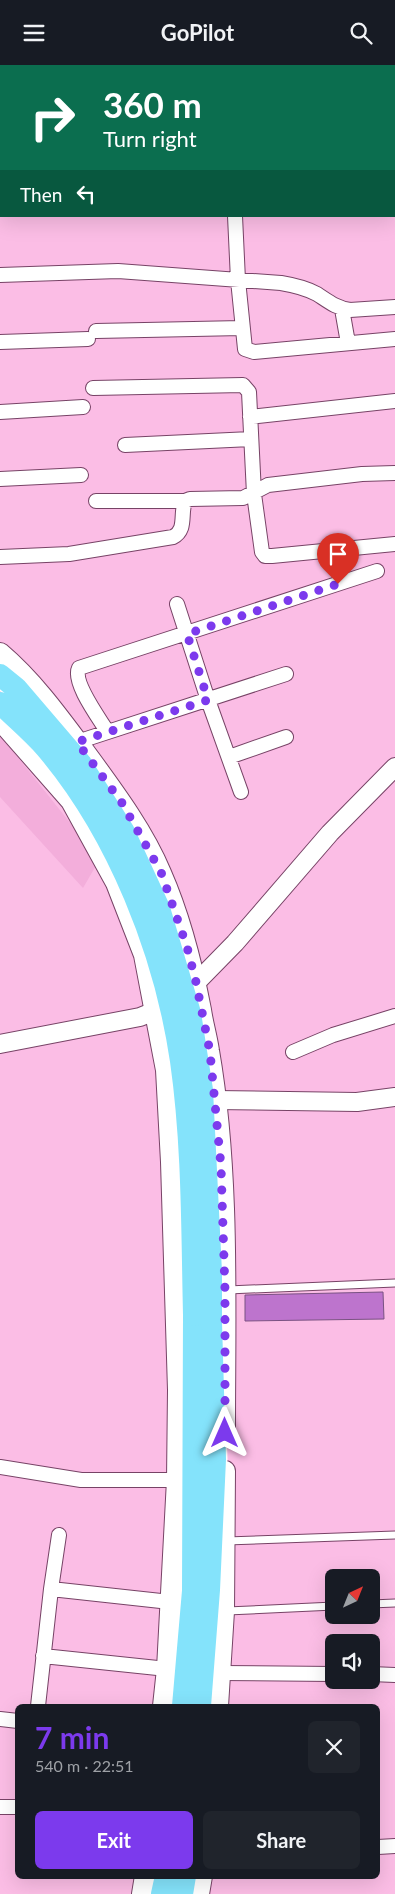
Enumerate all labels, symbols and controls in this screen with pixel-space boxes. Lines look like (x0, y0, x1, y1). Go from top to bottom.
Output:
icon: menu (20, 19, 48, 47)
text: GoPilot (161, 19, 234, 46)
icon: search (347, 19, 375, 47)
text: 360 m (103, 83, 202, 125)
icon: right (20, 85, 85, 150)
text: Turn right (103, 125, 197, 152)
icon: left (72, 180, 100, 208)
text: Then (20, 183, 62, 206)
pin (317, 533, 359, 584)
icon: arrive (324, 540, 352, 568)
position arrow (198, 1406, 250, 1458)
north arrow (325, 1569, 380, 1624)
map controls (325, 1569, 380, 1689)
button: sound (325, 1634, 380, 1689)
text: 7 min (35, 1719, 109, 1755)
button: close (308, 1721, 360, 1773)
text: 540 m · 22:51 (35, 1756, 134, 1775)
button: Exit (35, 1811, 193, 1869)
button: Share (203, 1811, 360, 1869)

